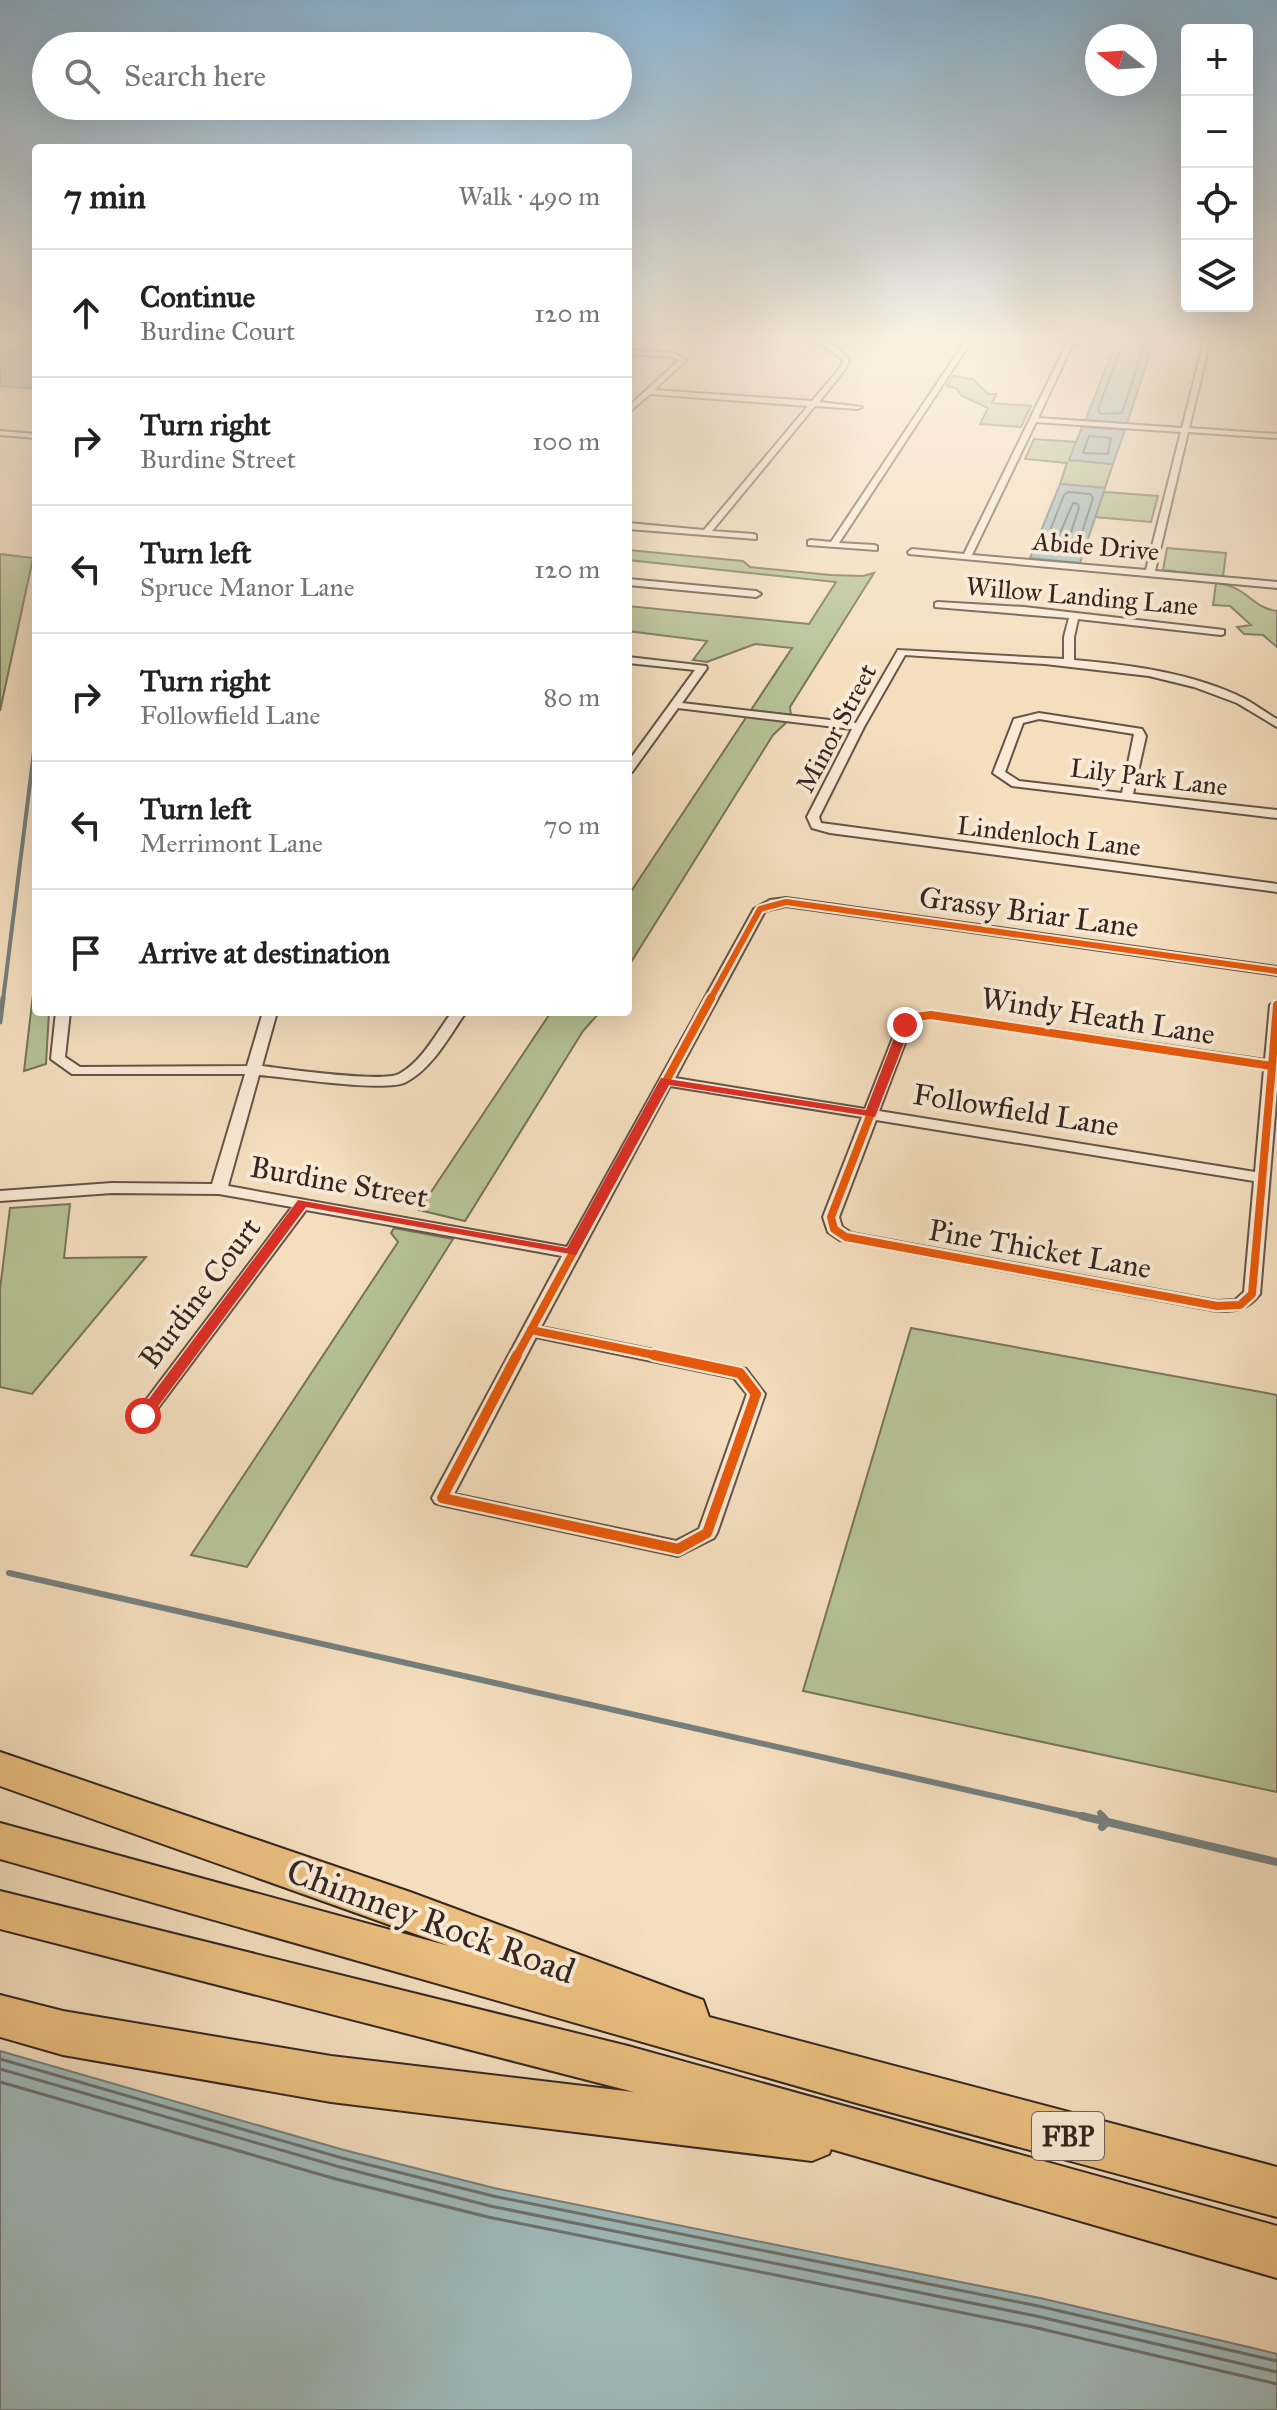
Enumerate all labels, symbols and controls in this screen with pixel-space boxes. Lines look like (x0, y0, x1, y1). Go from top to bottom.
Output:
north arrow (1085, 24, 1157, 96)
map controls (1181, 24, 1253, 312)
button: + (1181, 24, 1253, 96)
search box (32, 32, 632, 120)
icon: search (60, 54, 104, 98)
text: Search here (124, 58, 266, 94)
button: − (1181, 96, 1253, 168)
button: locate (1181, 168, 1253, 240)
text: 7 min (64, 176, 146, 217)
text: Walk · 490 m (459, 180, 600, 212)
button: layers (1181, 240, 1253, 312)
text: Continue (140, 279, 255, 315)
icon: ahead (64, 291, 108, 335)
text: 120 m (534, 297, 600, 329)
text: Burdine Court (140, 315, 295, 347)
text: Turn right (140, 407, 271, 443)
icon: right (64, 419, 108, 463)
text: 100 m (532, 425, 600, 457)
text: Burdine Street (140, 443, 296, 475)
street label: Abide Drive (1031, 524, 1161, 567)
text: Turn left (140, 535, 251, 571)
icon: left (64, 547, 108, 591)
text: 120 m (534, 553, 600, 585)
street label: Willow Landing Lane (965, 570, 1200, 622)
text: Spruce Manor Lane (140, 571, 355, 603)
street label: Minor Street (789, 658, 883, 798)
text: Turn right (140, 663, 271, 699)
icon: right (64, 675, 108, 719)
text: 80 m (544, 681, 600, 713)
text: Followfield Lane (140, 699, 320, 731)
street label: Lily Park Lane (1068, 751, 1230, 803)
text: Turn left (140, 791, 251, 827)
icon: left (64, 803, 108, 847)
text: 70 m (544, 809, 600, 841)
street label: Lindenloch Lane (955, 809, 1143, 863)
text: Merrimont Lane (140, 827, 323, 859)
street label: Grassy Briar Lane (917, 879, 1141, 945)
icon: arrive (64, 931, 108, 975)
text: Arrive at destination (140, 935, 390, 971)
street label: Windy Heath Lane (978, 980, 1218, 1052)
route end (887, 1007, 923, 1043)
street label: Followfield Lane (910, 1076, 1122, 1144)
street label: Burdine Street (247, 1149, 431, 1215)
street label: Burdine Court (132, 1210, 268, 1375)
street label: Pine Thicket Lane (926, 1212, 1154, 1286)
route start (125, 1398, 161, 1434)
street label: Chimney Rock Road (281, 1848, 581, 1994)
road number: FBP (1032, 2112, 1104, 2160)

